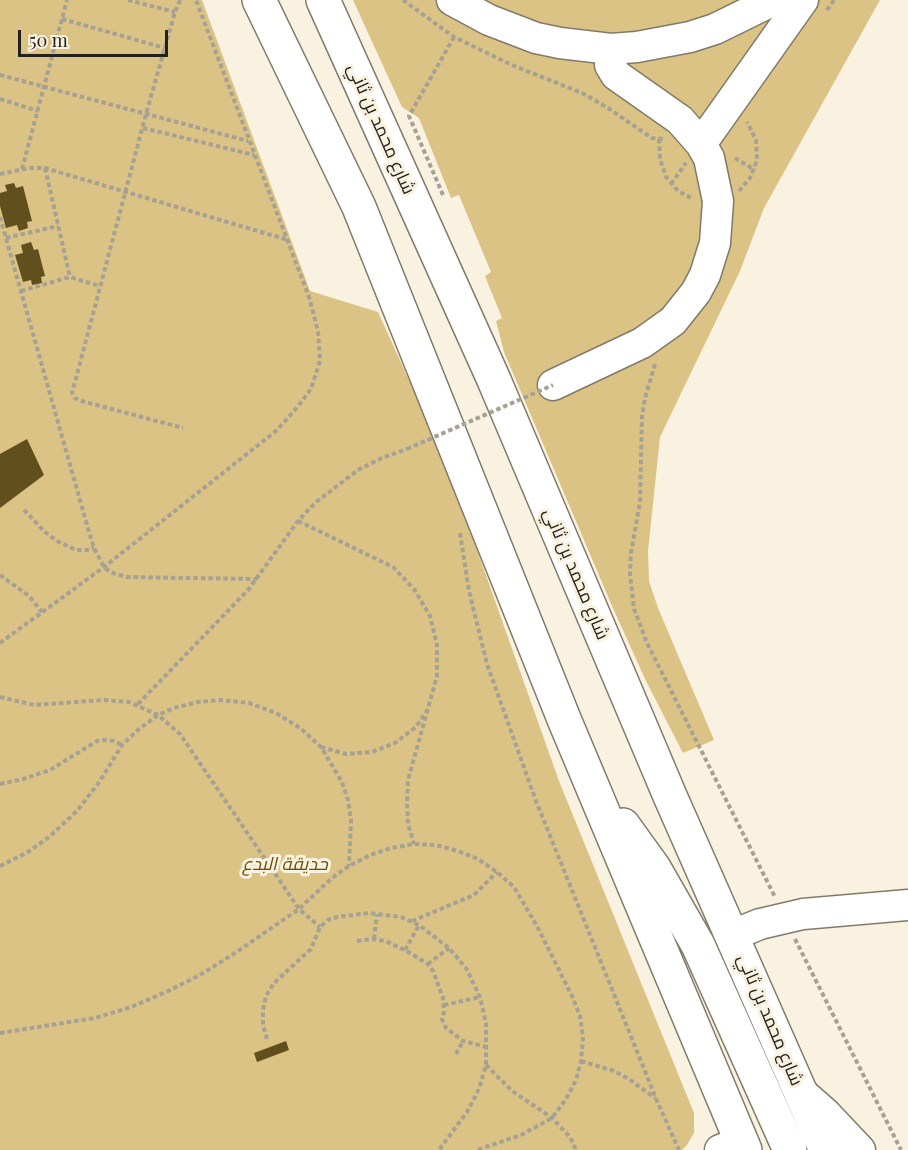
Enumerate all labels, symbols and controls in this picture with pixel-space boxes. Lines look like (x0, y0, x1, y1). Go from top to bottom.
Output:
scale bar (21, 18, 171, 56)
text: 50 m (29, 28, 68, 52)
street label: شارع محمد بن ثاني (343, 60, 419, 198)
street label: شارع محمد بن ثاني (539, 505, 613, 643)
park label: حديقة البدع (242, 853, 328, 875)
street label: شارع محمد بن ثاني (733, 951, 807, 1089)

